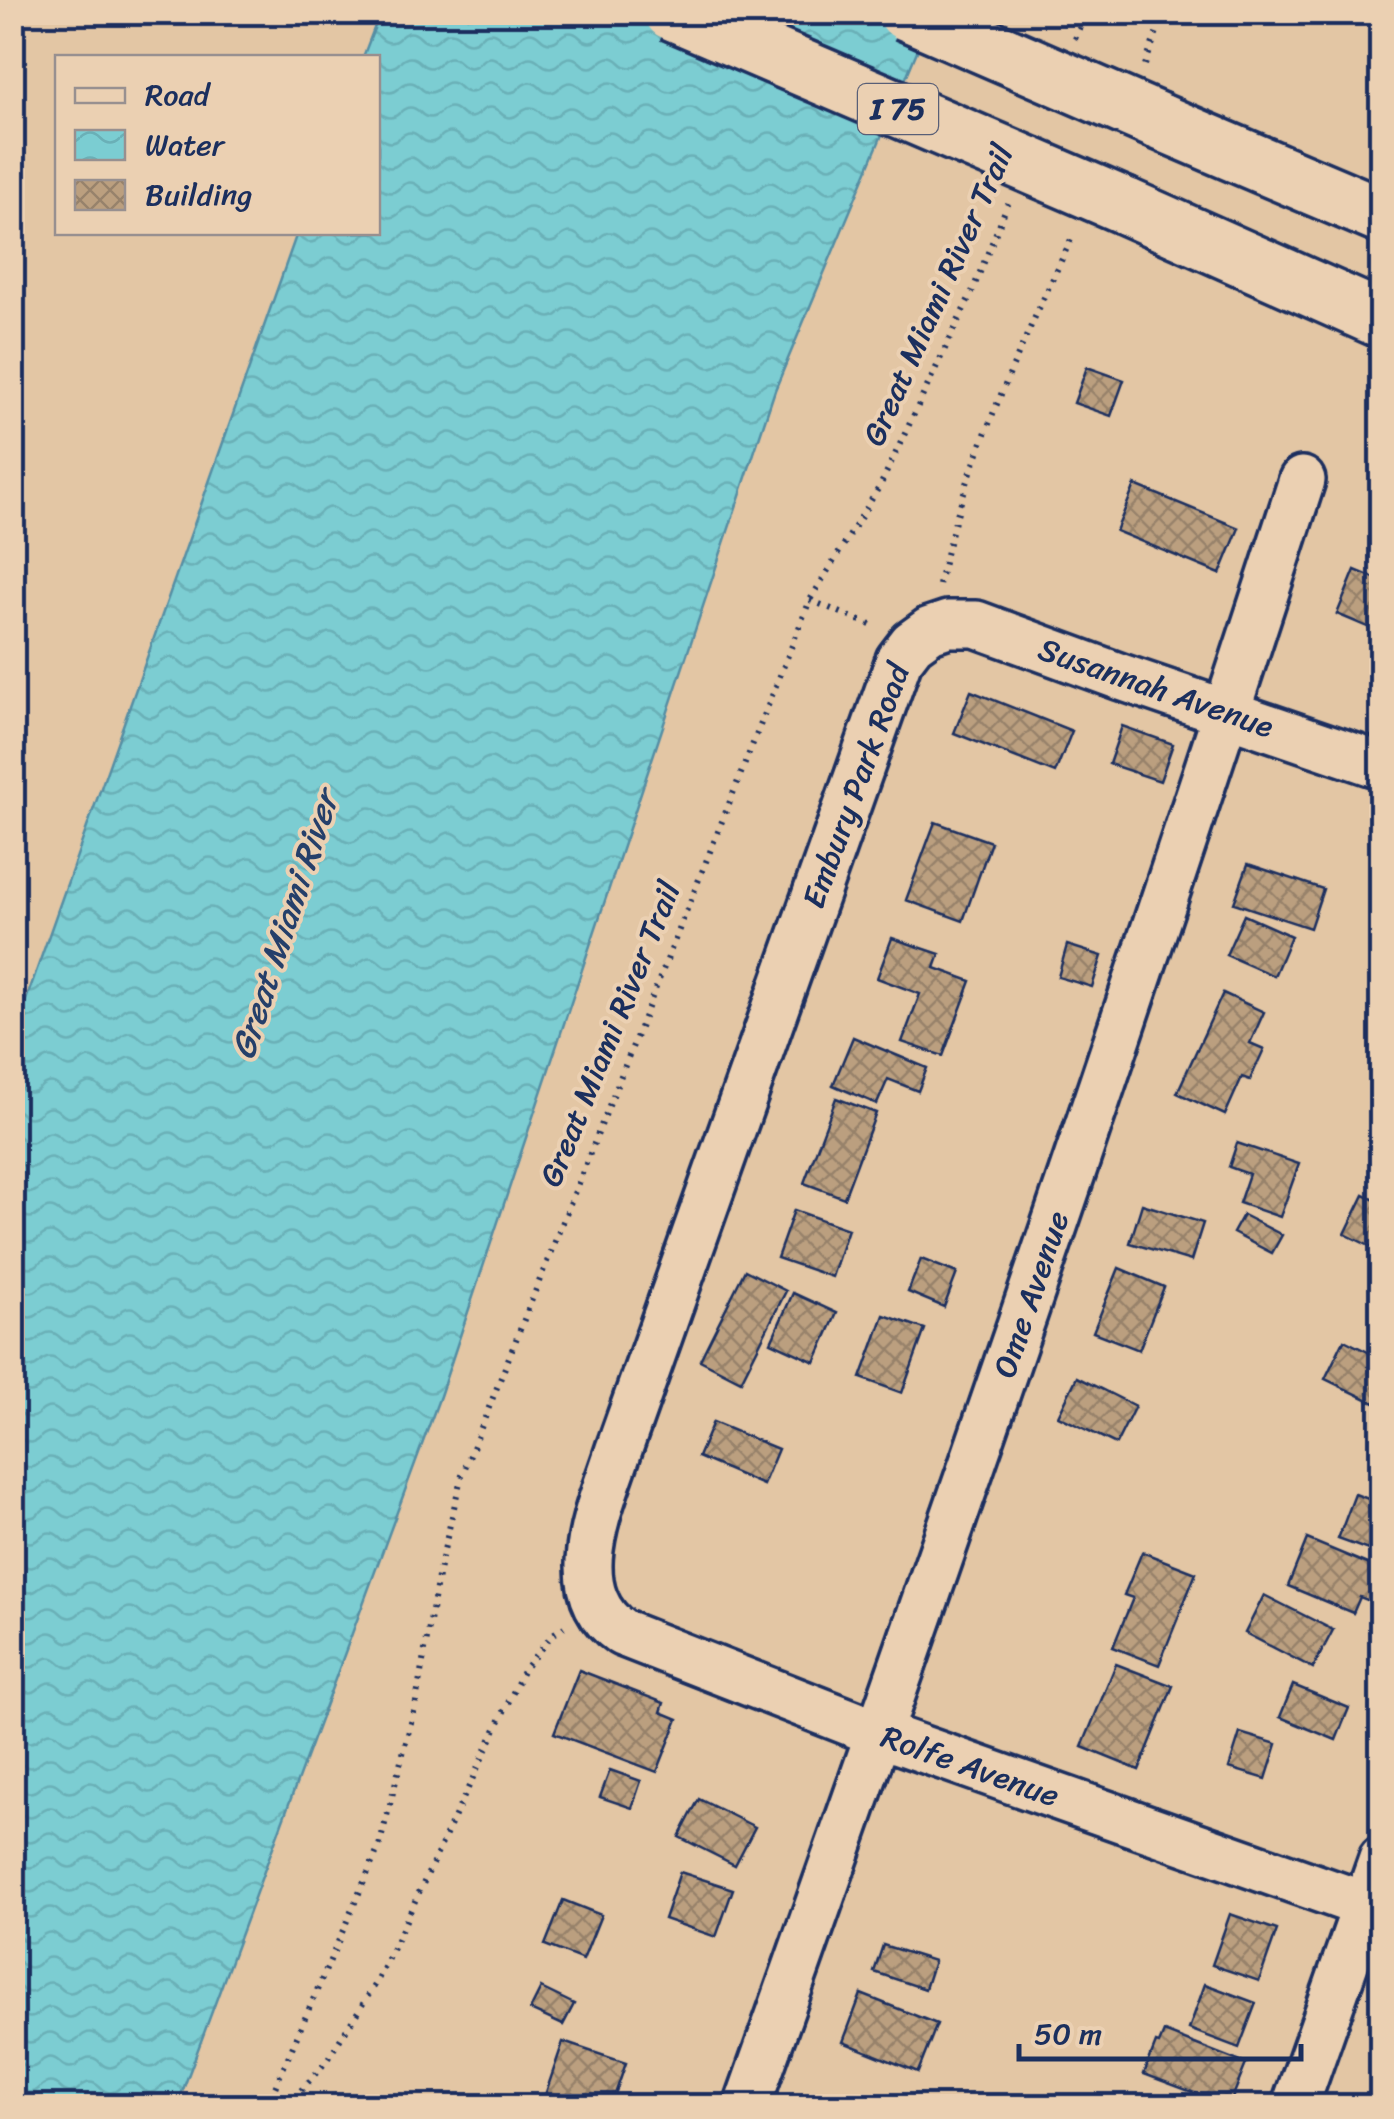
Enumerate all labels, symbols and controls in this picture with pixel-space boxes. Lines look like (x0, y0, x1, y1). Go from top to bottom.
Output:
legend (55, 55, 380, 235)
text: Road (145, 68, 212, 122)
road number: I 75 (858, 84, 938, 134)
text: Water (145, 118, 226, 172)
street label: Great Miami River Trail (846, 134, 1031, 455)
text: Building (145, 168, 252, 222)
street label: Susannah Avenue (1030, 621, 1282, 755)
street label: Embury Park Road (785, 654, 927, 916)
water label: Great Miami River (212, 777, 358, 1067)
street label: Great Miami River Trail (523, 872, 698, 1196)
street label: Ome Avenue (976, 1203, 1086, 1385)
street label: Rolfe Avenue (873, 1708, 1067, 1824)
scale bar (1019, 1999, 1302, 2061)
text: 50 m (1034, 2007, 1102, 2061)

